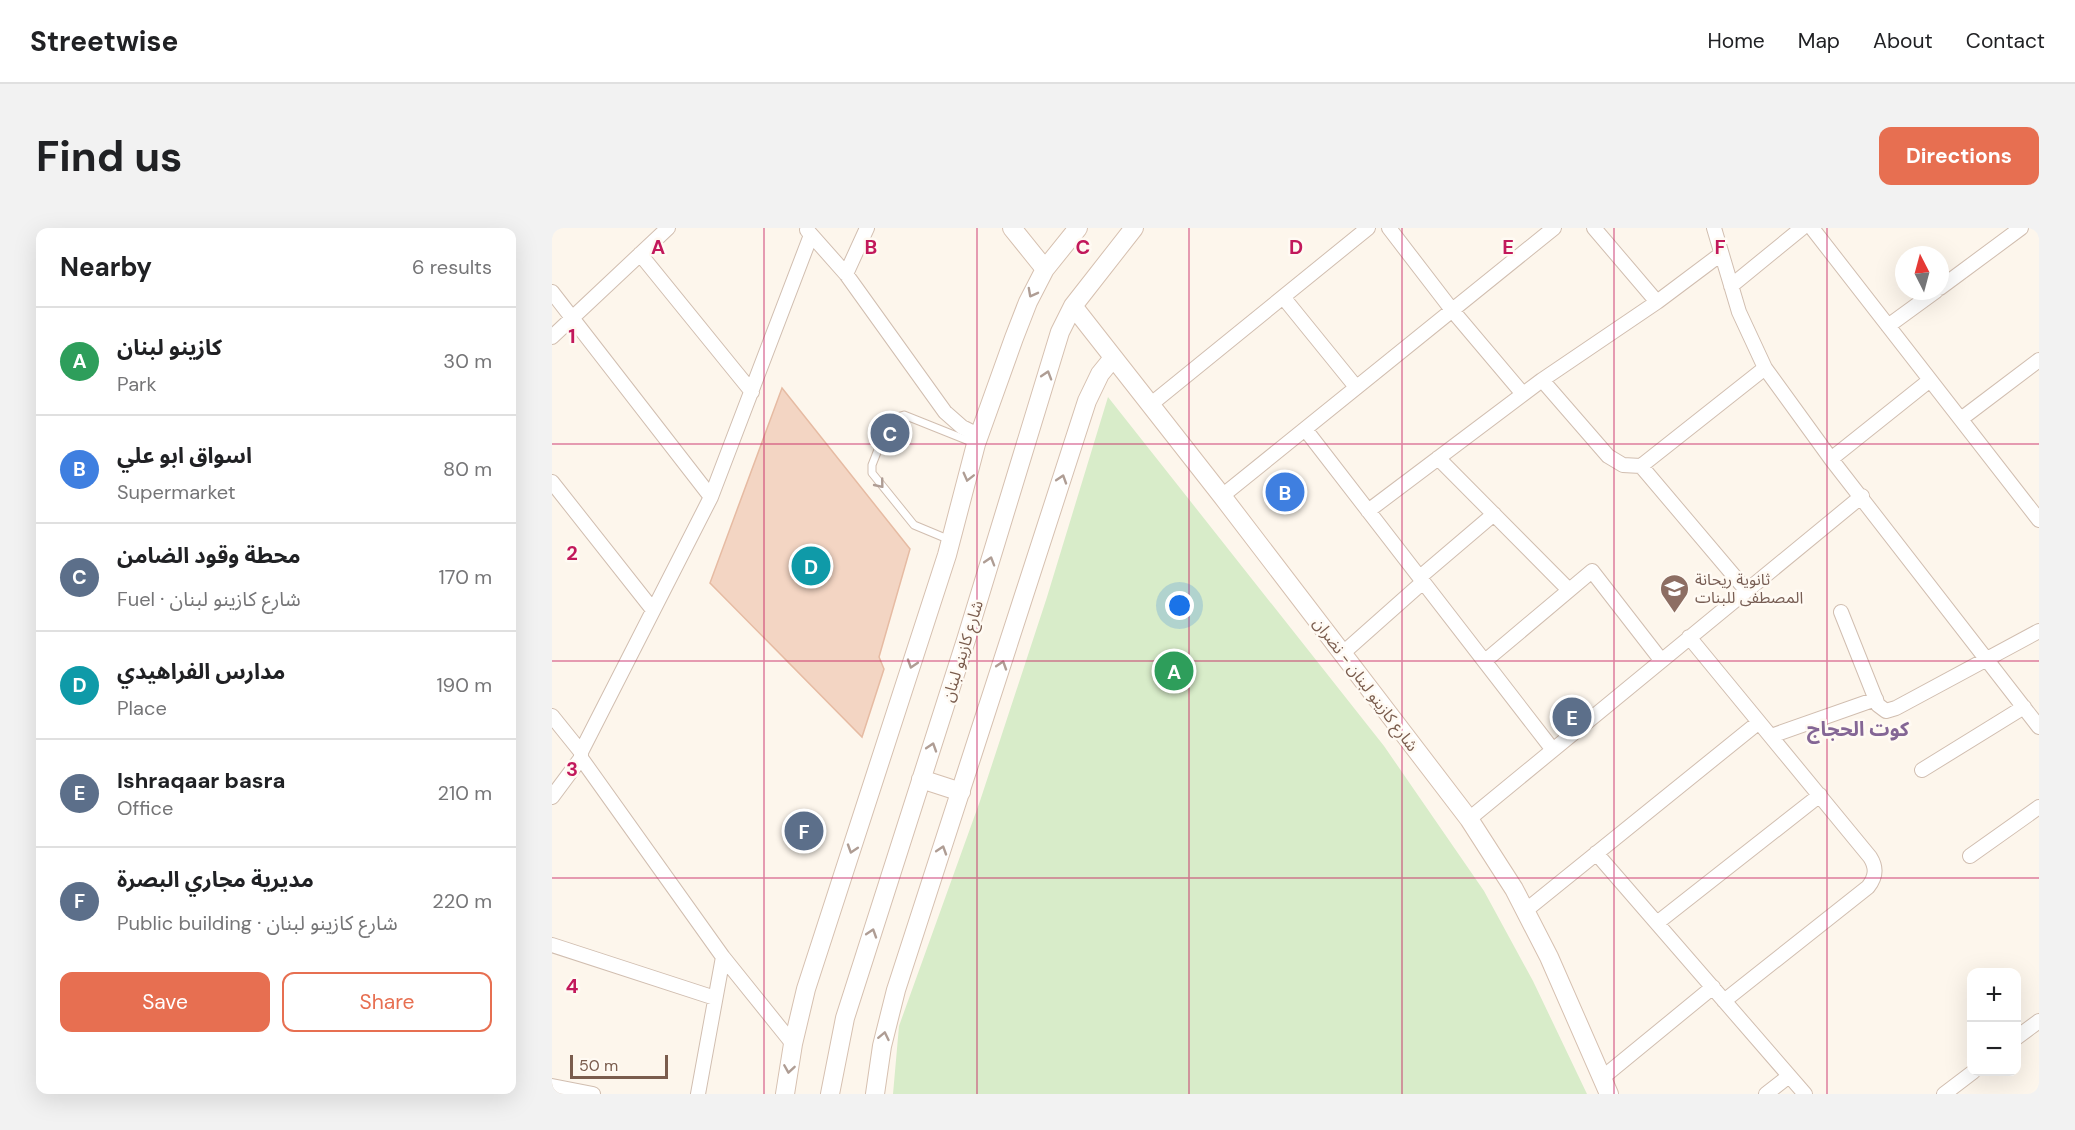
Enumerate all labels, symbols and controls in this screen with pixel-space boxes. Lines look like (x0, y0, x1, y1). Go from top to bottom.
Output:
text: Streetwise (30, 23, 178, 60)
text: Home (1707, 27, 1765, 55)
text: Map (1798, 27, 1840, 55)
text: About (1873, 27, 1933, 55)
text: Contact (1966, 27, 2045, 55)
button: Directions (1879, 127, 2039, 185)
text: Find us (36, 129, 182, 184)
text: A (651, 234, 665, 260)
text: B (865, 234, 877, 260)
text: C (1076, 234, 1090, 260)
text: D (1289, 234, 1303, 260)
text: E (1502, 234, 1514, 260)
text: F (1714, 234, 1726, 260)
north arrow (1895, 246, 1949, 300)
text: Nearby (60, 250, 152, 284)
text: 6 results (412, 254, 492, 280)
one-way arrow (1028, 287, 1040, 298)
text: 1 (568, 323, 576, 349)
text: كازينو لبنان (117, 333, 222, 362)
text: A (72, 348, 87, 374)
text: 30 m (443, 348, 492, 374)
one-way arrow (1040, 370, 1052, 381)
text: Park (117, 371, 157, 397)
pin: C (870, 410, 910, 456)
text: اسواق ابو علي (117, 441, 252, 470)
text: B (73, 456, 86, 482)
text: 80 m (443, 456, 492, 482)
pin: B (1266, 470, 1304, 514)
one-way arrow (963, 471, 975, 482)
one-way arrow (1055, 474, 1068, 485)
one-way arrow (872, 477, 883, 488)
text: Supermarket (117, 479, 236, 505)
text: 2 (566, 540, 578, 566)
text: محطة وقود الضامن (117, 541, 301, 570)
pin: D (792, 544, 830, 588)
one-way arrow (983, 556, 995, 567)
text: C (72, 564, 87, 590)
text: 170 m (439, 564, 492, 590)
place label: ثانوية ريحانة المصطفى للبنات (1695, 569, 1803, 608)
school or university icon: ثانوية ريحانة المصطفى للبنات (1658, 572, 1690, 614)
text: Fuel · شارع كازينو لبنان (117, 586, 301, 612)
your location (1165, 591, 1194, 620)
street label: شارع كازينو لبنان (937, 598, 990, 705)
street label: شارع كازينو لبنان - نضران (1307, 613, 1423, 757)
pin: A (1154, 648, 1194, 694)
text: مدارس الفراهيدي (117, 657, 285, 686)
one-way arrow (907, 658, 919, 669)
one-way arrow (995, 660, 1007, 671)
text: D (72, 672, 87, 698)
text: 190 m (436, 672, 492, 698)
pin: E (1552, 694, 1592, 740)
text: Place (117, 695, 167, 721)
district label: كوت الحجاج (1807, 716, 1910, 744)
one-way arrow (924, 742, 937, 753)
text: 3 (566, 756, 578, 782)
text: Ishraqaar basra (117, 766, 285, 795)
text: E (74, 780, 85, 806)
text: 210 m (437, 780, 492, 806)
text: Office (117, 795, 173, 821)
pin: F (784, 808, 824, 854)
one-way arrow (847, 843, 859, 854)
one-way arrow (934, 845, 947, 856)
text: مديرية مجاري البصرة (117, 865, 314, 894)
text: F (74, 888, 85, 914)
text: 220 m (432, 888, 492, 914)
text: Public building · شارع كازينو لبنان (117, 910, 398, 936)
one-way arrow (865, 928, 877, 939)
map controls (1967, 968, 2021, 1076)
button: + (1967, 968, 2021, 1022)
button: Save (60, 972, 270, 1032)
button: Share (282, 972, 492, 1032)
text: 4 (566, 973, 579, 999)
button: − (1967, 1022, 2021, 1076)
one-way arrow (877, 1031, 890, 1041)
scale bar (570, 1052, 668, 1080)
text: 50 m (579, 1055, 618, 1076)
one-way arrow (783, 1064, 795, 1074)

